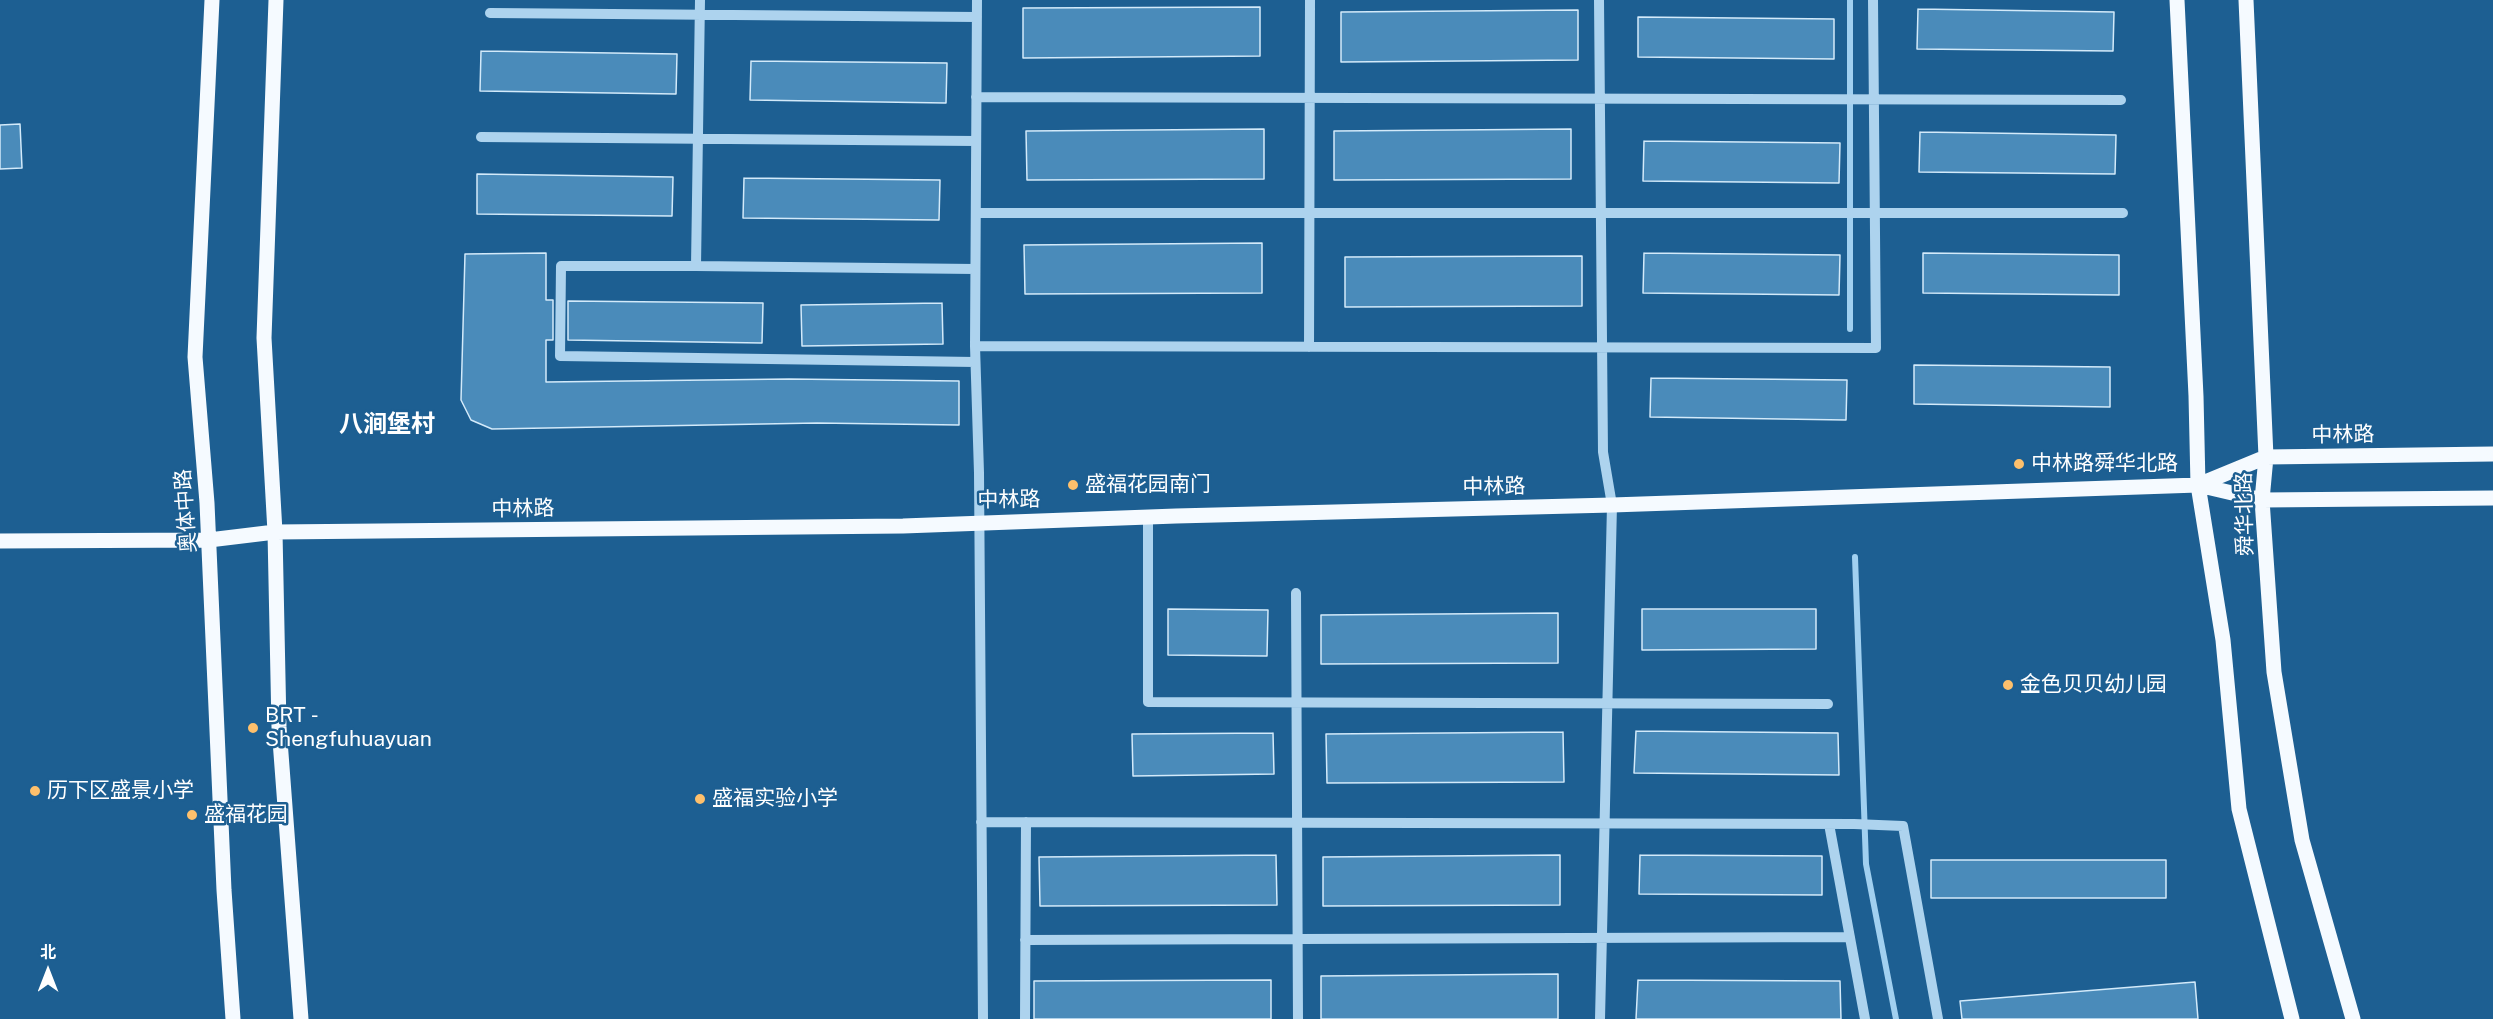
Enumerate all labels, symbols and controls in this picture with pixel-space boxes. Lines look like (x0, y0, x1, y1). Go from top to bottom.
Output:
district label: 八涧堡村 (339, 411, 435, 439)
street label: 中林路 (2311, 422, 2375, 448)
place label: 中林路舜华北路 (2031, 451, 2178, 477)
marker: 中林路舜华北路 (2012, 457, 2026, 471)
street label: 奥体中路 (171, 468, 201, 554)
place label: 盛福花园南门 (1085, 472, 1211, 498)
street label: 舜华北路 (2232, 472, 2258, 556)
street label: 中林路 (1462, 474, 1526, 500)
marker: 盛福花园南门 (1066, 478, 1080, 492)
street label: 中林路 (977, 487, 1041, 513)
street label: 中林路 (491, 496, 555, 522)
place label: 金色贝贝幼儿园 (2020, 672, 2167, 698)
marker: 金色贝贝幼儿园 (2001, 678, 2015, 692)
place label: BRT - Shengfuhuayuan (265, 703, 432, 753)
marker: BRT - Shengfuhuayuan (246, 721, 260, 735)
place label: 历下区盛景小学 (47, 778, 194, 804)
marker: 历下区盛景小学 (28, 784, 42, 798)
place label: 盛福实验小学 (712, 786, 838, 812)
marker: 盛福实验小学 (693, 792, 707, 806)
place label: 盛福花园 (204, 802, 288, 828)
marker: 盛福花园 (185, 808, 199, 822)
north arrow (18, 941, 78, 1001)
text: 北 (40, 943, 56, 962)

